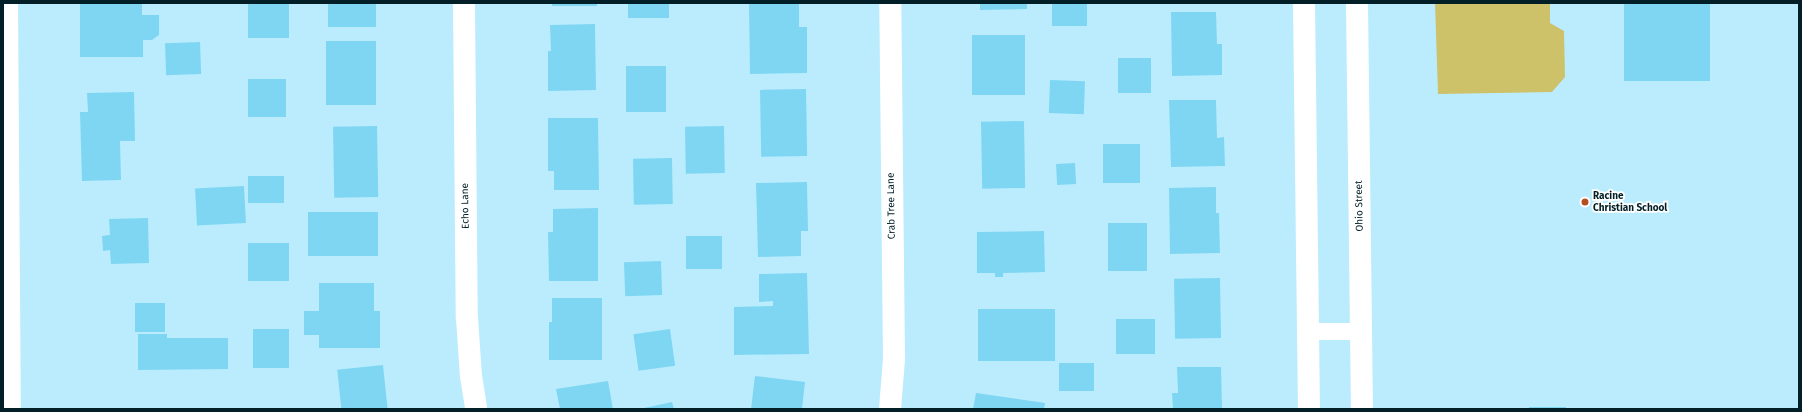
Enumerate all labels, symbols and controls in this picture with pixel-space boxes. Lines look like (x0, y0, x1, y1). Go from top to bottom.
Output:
street label: Crab Tree Lane (885, 173, 899, 239)
street label: Ohio Street (1354, 180, 1366, 232)
street label: Echo Lane (460, 183, 472, 229)
place label: Racine Christian School (1593, 190, 1667, 214)
marker: Racine Christian School (1580, 197, 1590, 207)

